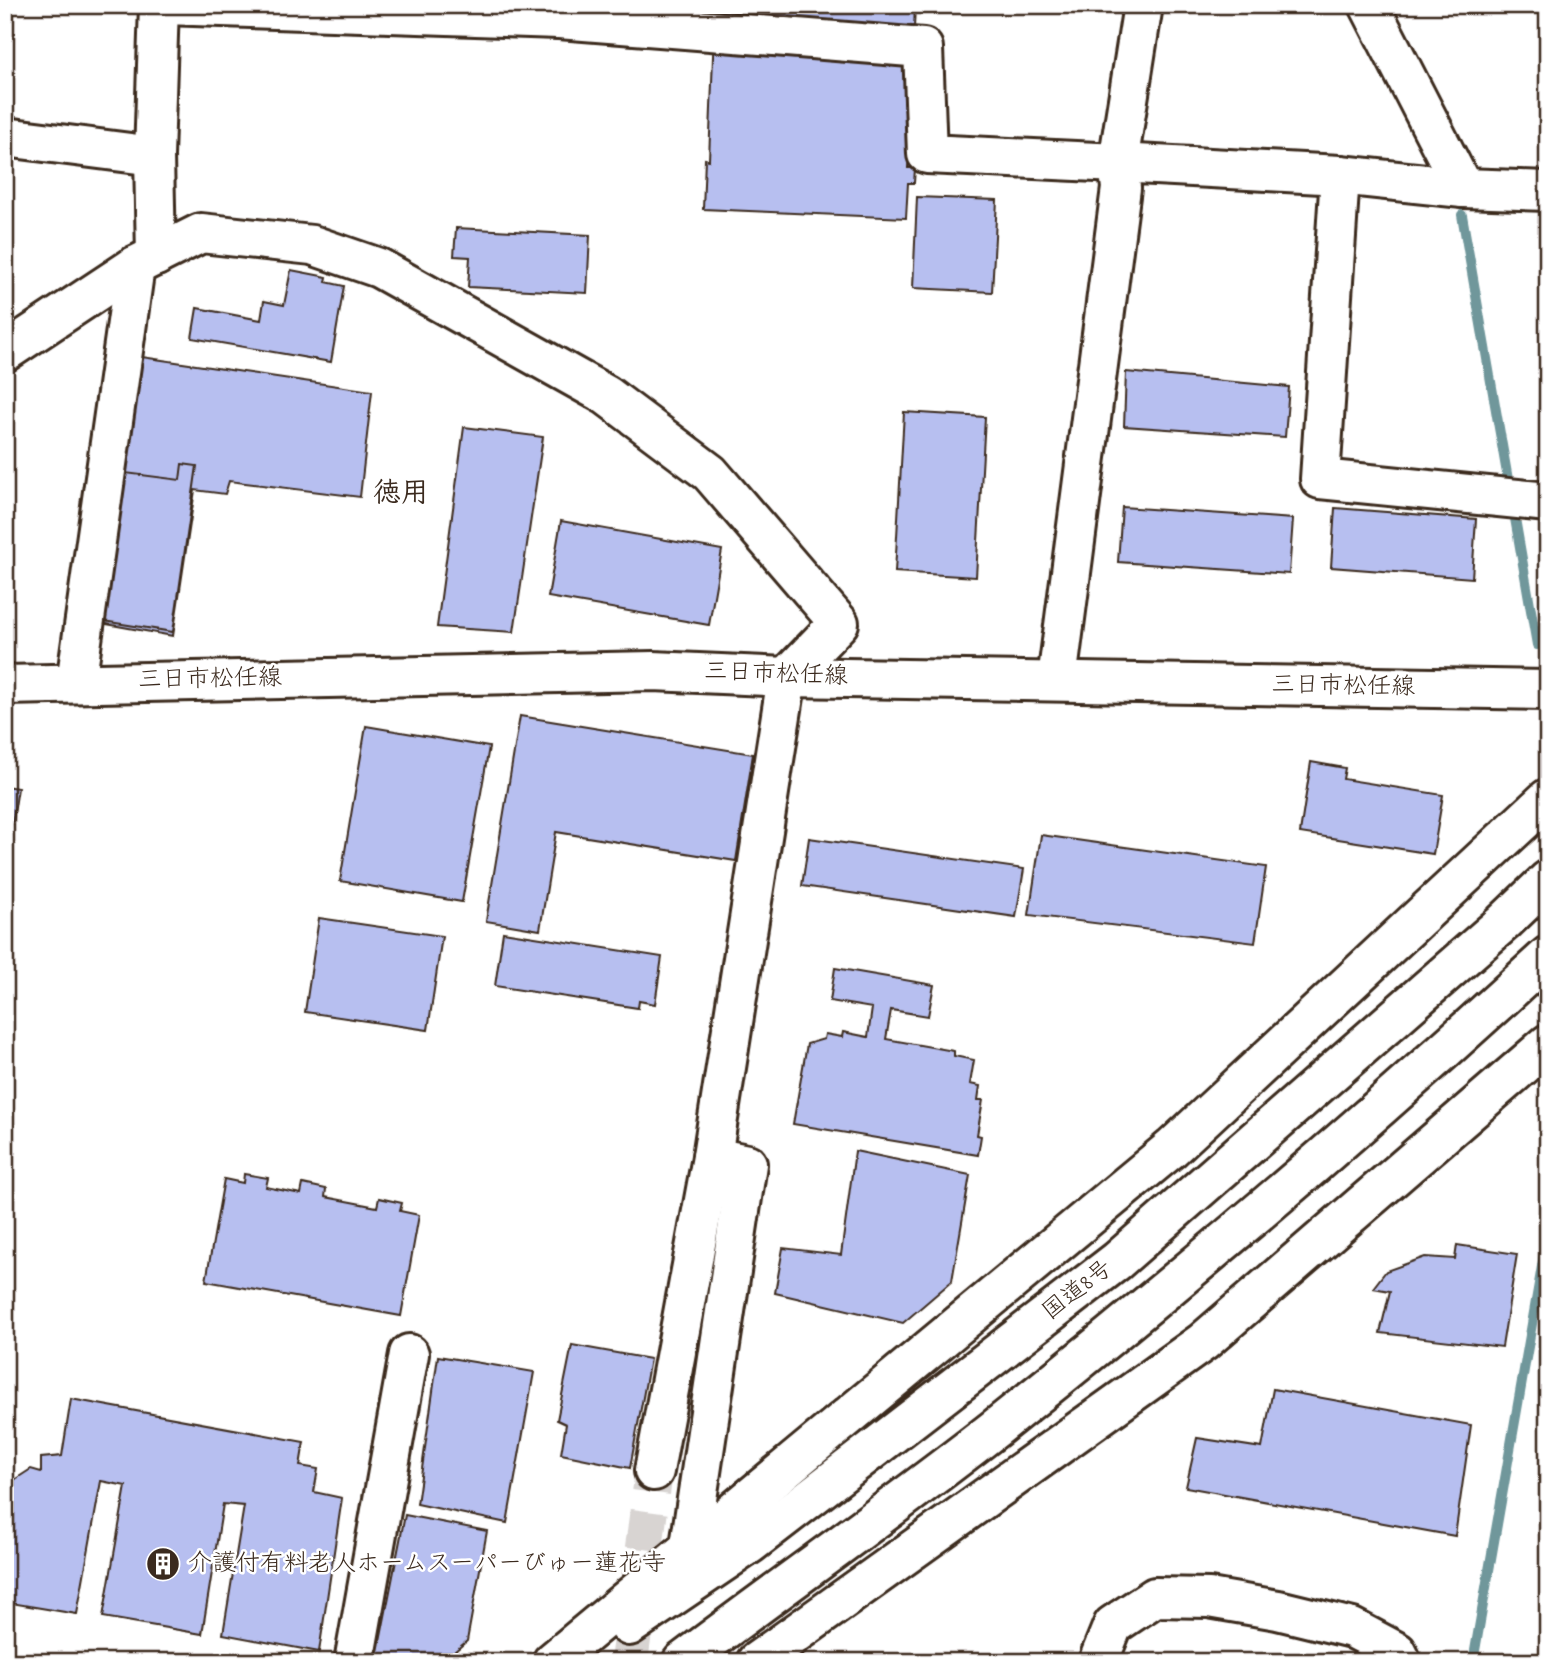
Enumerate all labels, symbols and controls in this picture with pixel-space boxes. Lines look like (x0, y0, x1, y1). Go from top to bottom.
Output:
district label: 徳用 (373, 474, 429, 515)
street label: 三日市松任線 (703, 655, 849, 695)
street label: 三日市松任線 (138, 661, 282, 699)
street label: 三日市松任線 (1271, 668, 1415, 706)
street label: 国道8号 (1035, 1252, 1121, 1330)
building icon: 介護付有料老人ホームスーパーびゅー蓮花寺 (144, 1545, 182, 1583)
place label: 介護付有料老人ホームスーパーびゅー蓮花寺 (188, 1547, 666, 1582)

